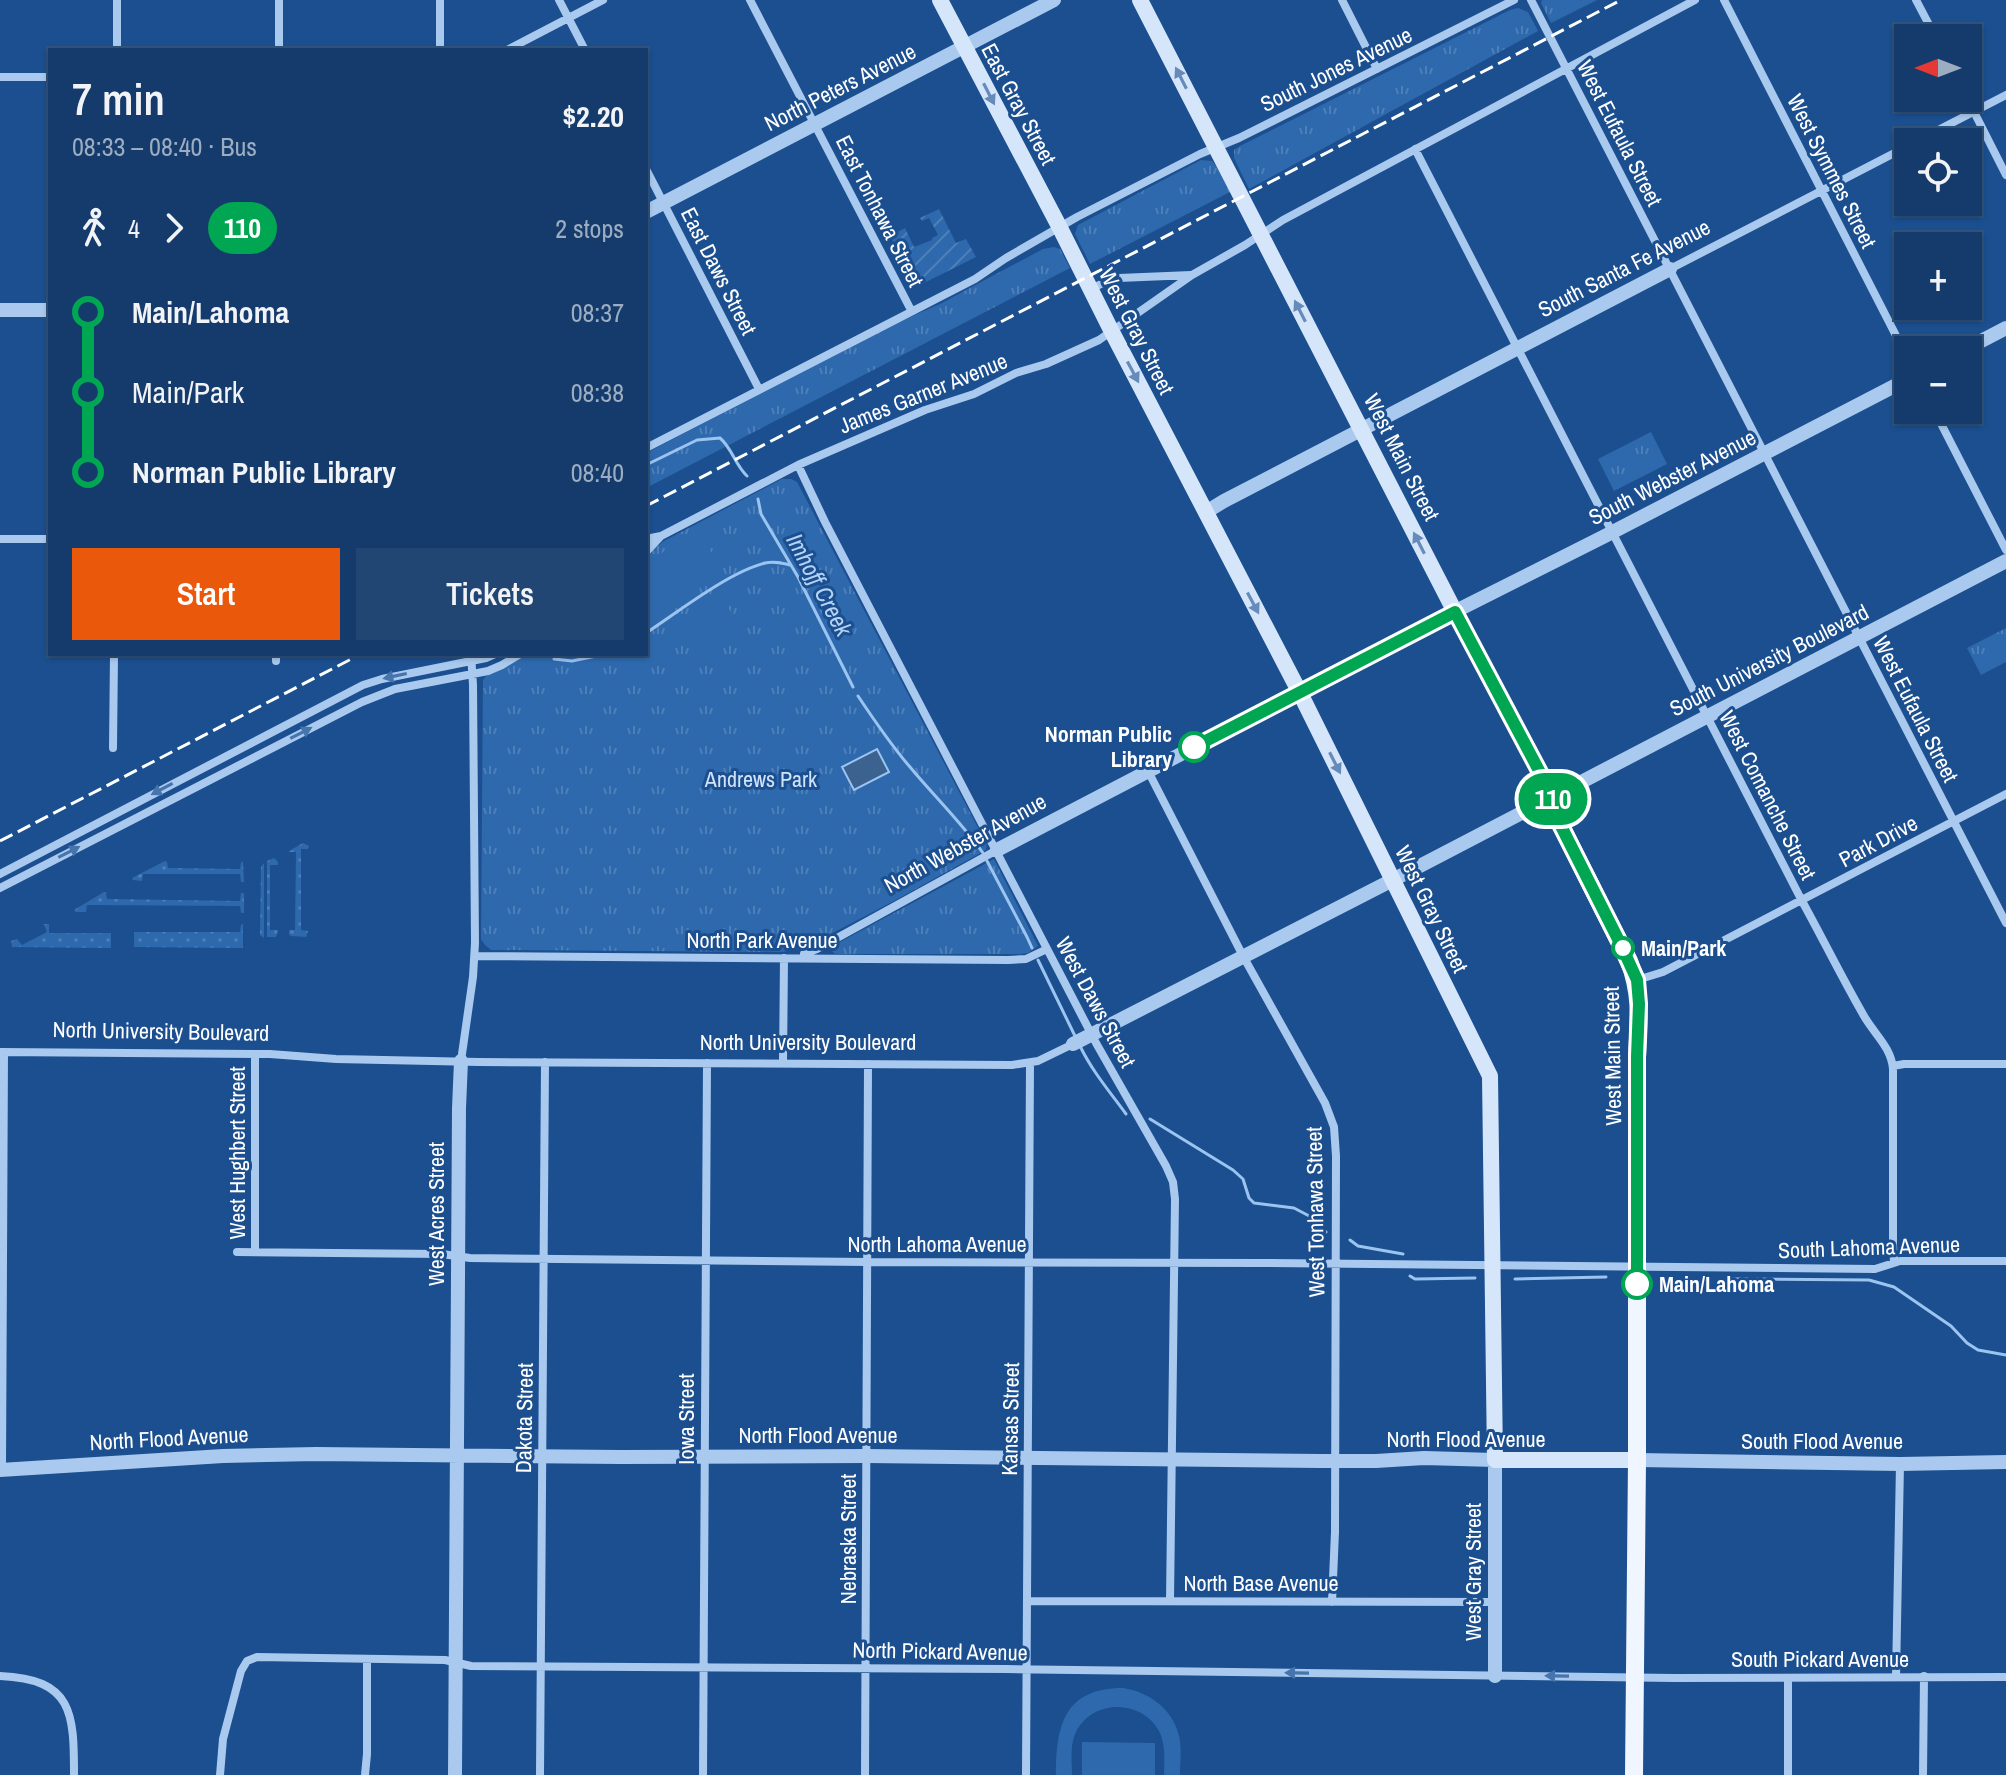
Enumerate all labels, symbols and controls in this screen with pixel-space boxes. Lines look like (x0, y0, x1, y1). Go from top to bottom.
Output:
street label: South Jones Avenue (1255, 19, 1417, 119)
north arrow (1894, 24, 1982, 112)
map controls (1894, 24, 1982, 424)
street label: North Peters Avenue (759, 36, 921, 138)
street label: East Gray Street (974, 38, 1064, 170)
street label: West Eufaula Street (1570, 55, 1670, 211)
one-way arrow (1174, 67, 1187, 90)
text: 7 min (72, 69, 165, 129)
one-way arrow (982, 83, 995, 106)
street label: West Symmes Street (1780, 89, 1884, 253)
text: $2.20 (562, 96, 624, 136)
button: locate (1894, 128, 1982, 216)
text: 08:33 – 08:40 · Bus (72, 129, 257, 164)
street label: East Tonhawa Street (829, 130, 931, 292)
street label: East Daws Street (674, 202, 764, 340)
icon: walk (72, 206, 116, 250)
icon: forward (152, 206, 196, 250)
text: 110 (224, 209, 261, 247)
text: 4 (128, 211, 140, 246)
text: 2 stops (555, 211, 624, 246)
street label: South Santa Fe Avenue (1533, 212, 1715, 324)
button: + (1894, 232, 1982, 320)
street label: West Gray Street (1092, 263, 1182, 399)
text: Main/Lahoma (132, 292, 289, 332)
text: 08:37 (571, 295, 624, 330)
one-way arrow (1294, 300, 1307, 323)
button: − (1894, 336, 1982, 424)
street label: James Garner Avenue (834, 346, 1012, 440)
one-way arrow (1127, 361, 1140, 384)
text: Main/Park (132, 372, 244, 412)
text: 08:38 (571, 375, 624, 410)
street label: West Main Street (1357, 388, 1447, 526)
street label: South Webster Avenue (1583, 422, 1761, 532)
text: Norman Public Library (132, 452, 396, 492)
text: 08:40 (571, 455, 624, 490)
water label: Imhoff Creek (779, 527, 861, 643)
one-way arrow (1412, 531, 1426, 554)
button: Start (72, 548, 340, 640)
button: Tickets (356, 548, 624, 640)
one-way arrow (1247, 591, 1260, 614)
street label: South University Boulevard (1664, 597, 1874, 723)
street label: West Eufaula Street (1866, 631, 1966, 787)
one-way arrow (383, 670, 408, 683)
street label: West Comanche Street (1712, 705, 1824, 885)
place label: Norman Public Library (1045, 719, 1172, 774)
one-way arrow (289, 727, 312, 740)
marker: Norman Public Library (1179, 732, 1209, 762)
one-way arrow (1328, 751, 1342, 775)
park label: Andrews Park (704, 764, 818, 794)
line badge: 110 (1507, 773, 1599, 825)
text: 110 (1534, 780, 1572, 818)
one-way arrow (150, 782, 173, 796)
street label: North Webster Avenue (879, 786, 1051, 900)
street label: Park Drive (1833, 808, 1923, 874)
street label: West Gray Street (1388, 840, 1476, 978)
one-way arrow (58, 846, 81, 859)
street label: North Park Avenue (686, 925, 838, 955)
street label: West Daws Street (1049, 931, 1143, 1073)
place label: Main/Park (1641, 933, 1727, 963)
marker: Main/Park (1612, 937, 1634, 959)
street label: West Main Street (1596, 986, 1628, 1126)
street label: North University Boulevard (52, 1014, 270, 1048)
street label: North University Boulevard (700, 1027, 916, 1057)
street label: West Hughbert Street (222, 1066, 252, 1240)
street label: West Tonhawa Street (1299, 1126, 1331, 1298)
street label: West Acres Street (421, 1142, 451, 1286)
street label: North Lahoma Avenue (847, 1229, 1027, 1259)
street label: South Lahoma Avenue (1777, 1229, 1961, 1265)
marker: Main/Lahoma (1622, 1269, 1652, 1299)
place label: Main/Lahoma (1659, 1269, 1774, 1299)
street label: Kansas Street (994, 1362, 1026, 1476)
street label: Dakota Street (508, 1363, 540, 1473)
street label: Iowa Street (671, 1373, 701, 1465)
street label: North Flood Avenue (89, 1419, 249, 1457)
street label: North Flood Avenue (738, 1420, 898, 1450)
street label: North Flood Avenue (1386, 1424, 1546, 1454)
street label: South Flood Avenue (1741, 1426, 1903, 1456)
street label: Nebraska Street (833, 1474, 863, 1604)
street label: West Gray Street (1458, 1503, 1488, 1641)
street label: North Base Avenue (1183, 1568, 1339, 1598)
street label: North Pickard Avenue (852, 1634, 1028, 1668)
street label: South Pickard Avenue (1731, 1644, 1909, 1674)
one-way arrow (1284, 1667, 1309, 1679)
one-way arrow (1544, 1670, 1569, 1682)

